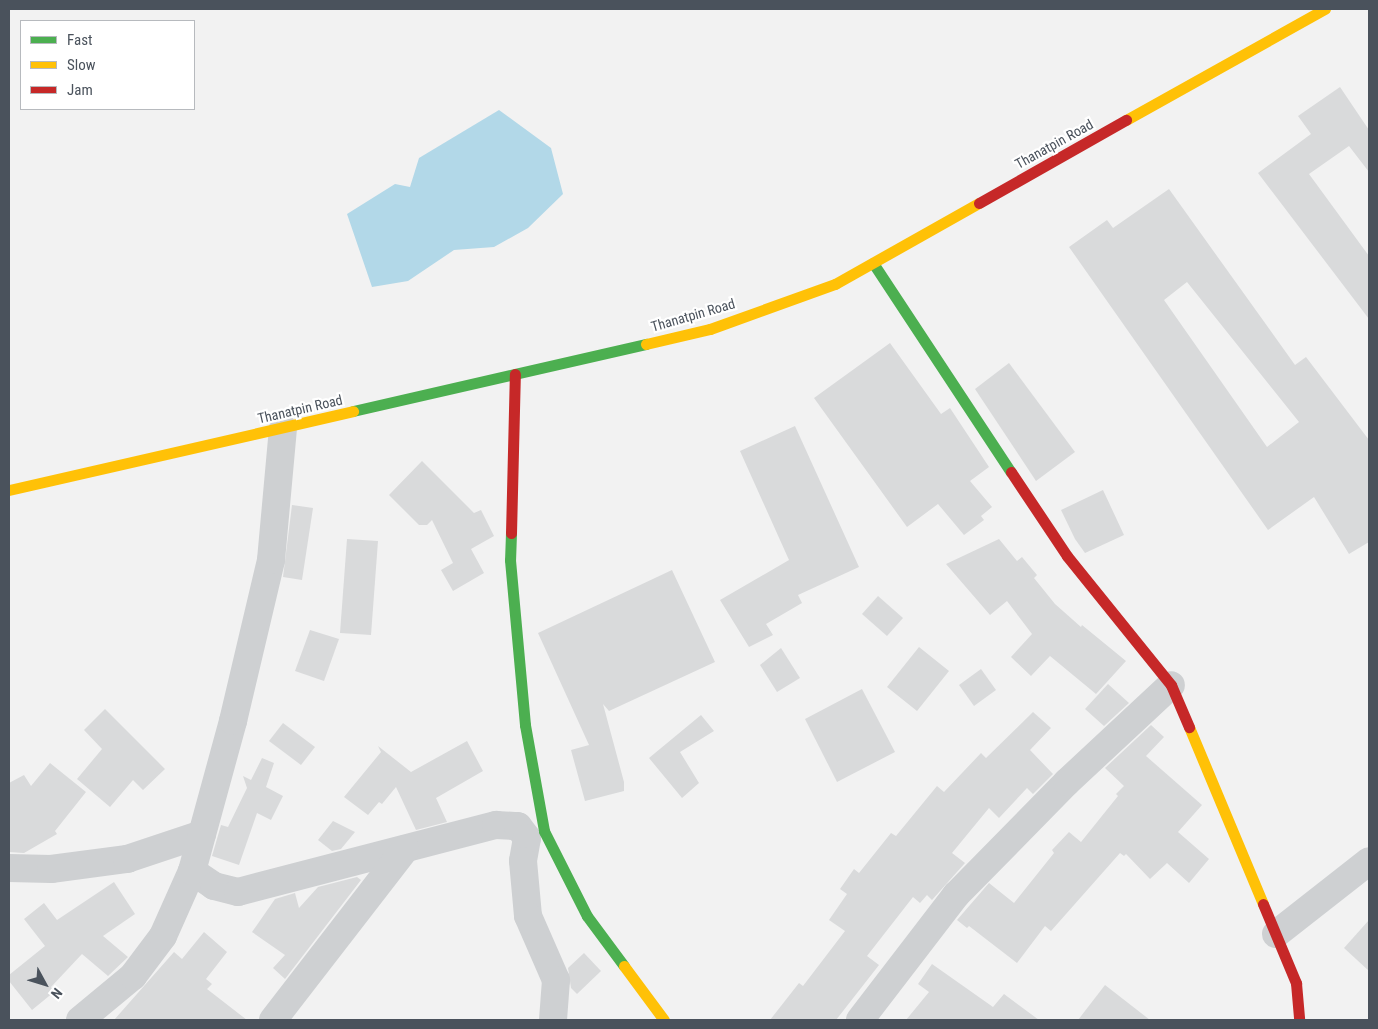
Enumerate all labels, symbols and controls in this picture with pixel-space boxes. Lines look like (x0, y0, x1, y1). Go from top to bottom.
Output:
legend (20, 20, 195, 110)
text: Fast (67, 31, 92, 49)
text: Slow (67, 56, 96, 74)
text: Jam (67, 81, 93, 99)
street label: Thanatpin Road (1012, 116, 1096, 172)
street label: Thanatpin Road (649, 295, 737, 335)
street label: Thanatpin Road (256, 391, 344, 427)
north arrow (20, 959, 70, 1009)
text: N (48, 985, 66, 1002)

